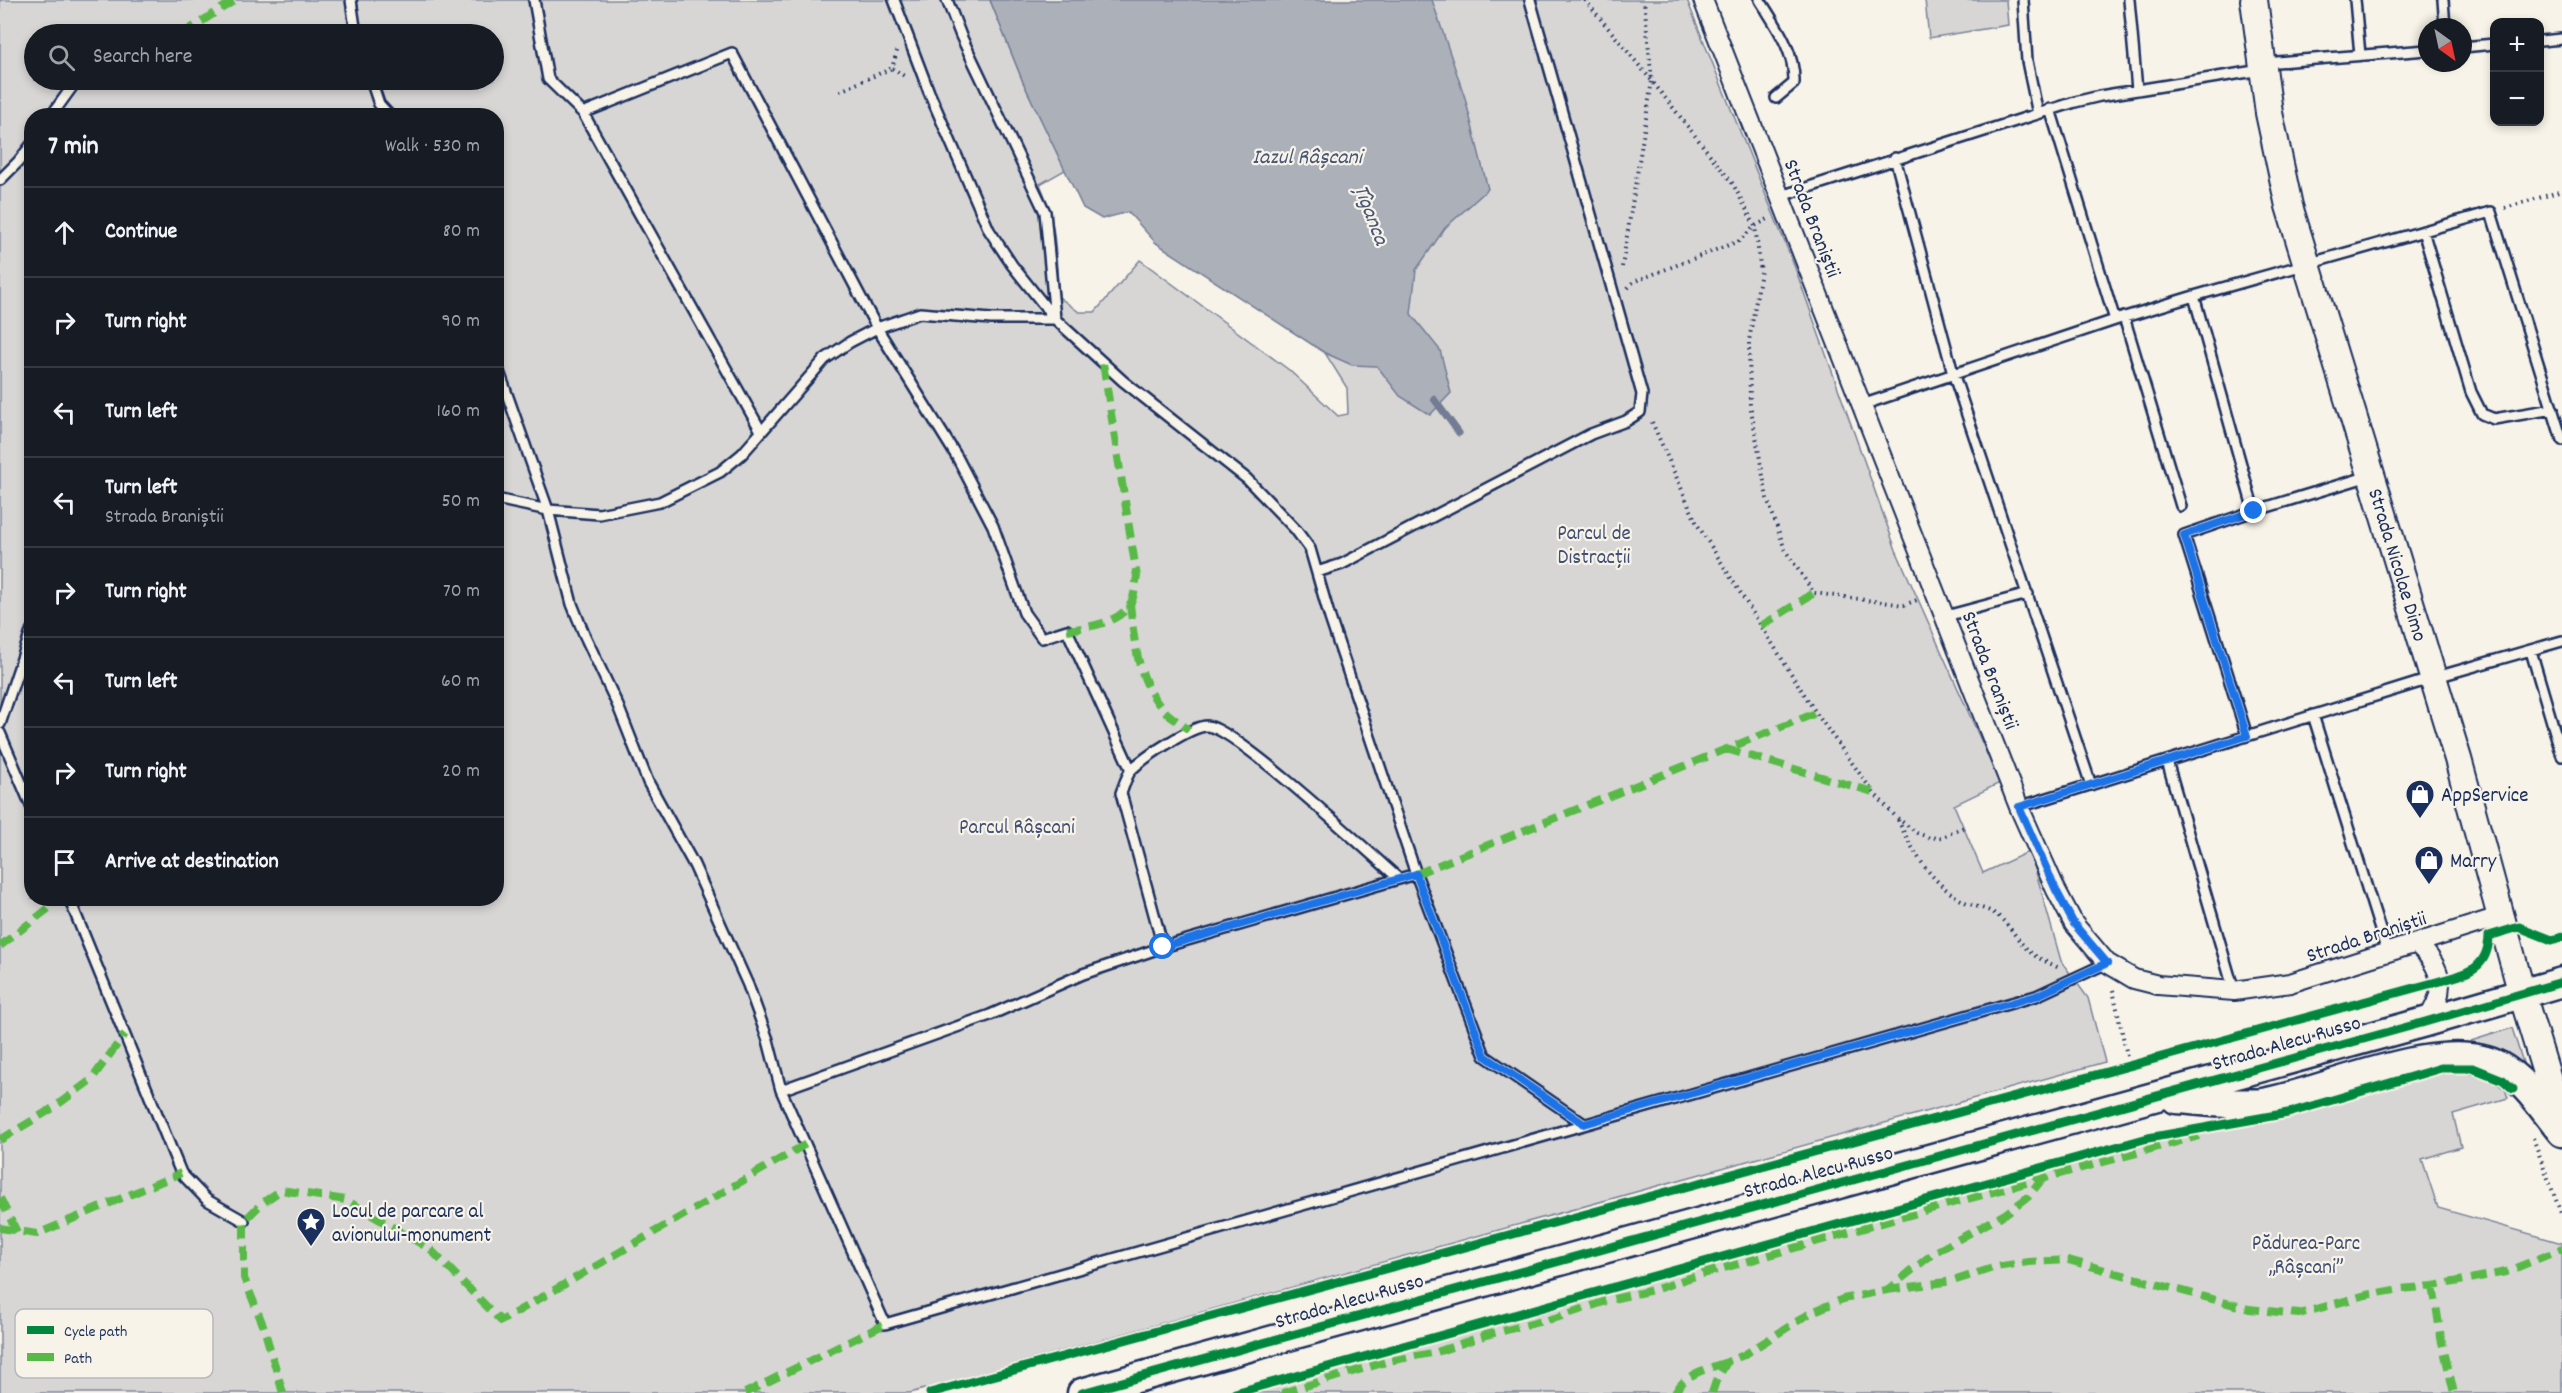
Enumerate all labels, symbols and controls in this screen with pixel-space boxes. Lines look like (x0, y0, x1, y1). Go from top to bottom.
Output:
north arrow (2418, 18, 2472, 72)
map controls (2490, 18, 2544, 126)
button: + (2490, 18, 2544, 72)
search box (24, 24, 504, 90)
icon: search (45, 41, 78, 74)
text: Search here (93, 42, 192, 73)
button: − (2490, 72, 2544, 126)
text: 7 min (48, 129, 99, 166)
text: Walk · 530 m (385, 133, 480, 161)
water label: Iazul Râșcani (1252, 143, 1365, 174)
street label: Strada Braniștii (1774, 156, 1847, 283)
water label: Țîganca (1344, 181, 1396, 251)
icon: ahead (48, 216, 81, 249)
text: Continue (105, 217, 177, 248)
text: 80 m (443, 218, 480, 246)
icon: right (48, 306, 81, 339)
text: Turn right (105, 307, 187, 338)
text: 90 m (442, 308, 480, 336)
icon: left (48, 396, 81, 429)
text: Turn left (105, 397, 177, 428)
text: 160 m (437, 398, 480, 426)
text: Turn left (105, 473, 177, 504)
street label: Strada Nicolae Dimo (2358, 485, 2433, 646)
icon: left (48, 486, 81, 519)
text: 50 m (442, 488, 480, 516)
route end (2240, 497, 2266, 523)
text: Strada Braniștii (105, 504, 224, 532)
park label: Parcul de Distracții (1557, 520, 1631, 574)
icon: right (48, 576, 81, 609)
text: Turn right (105, 577, 187, 608)
text: 70 m (443, 578, 480, 606)
street label: Strada Braniștii (1952, 608, 2025, 735)
icon: left (48, 666, 81, 699)
text: Turn left (105, 667, 177, 698)
text: 60 m (441, 668, 480, 696)
icon: right (48, 756, 81, 789)
text: Turn right (105, 757, 187, 788)
text: 20 m (442, 758, 480, 786)
shop icon: AppService (2404, 778, 2436, 820)
place label: AppService (2441, 782, 2528, 812)
park label: Parcul Râșcani (959, 814, 1075, 844)
shop icon: Marry (2413, 844, 2445, 886)
icon: arrive (48, 846, 81, 879)
text: Arrive at destination (105, 847, 279, 878)
place label: Marry (2450, 848, 2497, 878)
street label: Strada Braniștii (2303, 905, 2431, 972)
route start (1149, 933, 1175, 959)
street label: Strada Alecu Russo (2209, 1009, 2365, 1080)
street label: Strada Alecu Russo (1741, 1140, 1897, 1208)
place label: Locul de parcare al avionului-monument (332, 1198, 492, 1252)
place icon: Locul de parcare al avionului-monument (295, 1206, 327, 1248)
park label: Pădurea-Parc „Râșcani” (2252, 1230, 2360, 1284)
street label: Strada Alecu Russo (1272, 1267, 1428, 1338)
legend (15, 1309, 213, 1378)
text: Cycle path (64, 1321, 127, 1344)
text: Path (64, 1348, 92, 1371)

